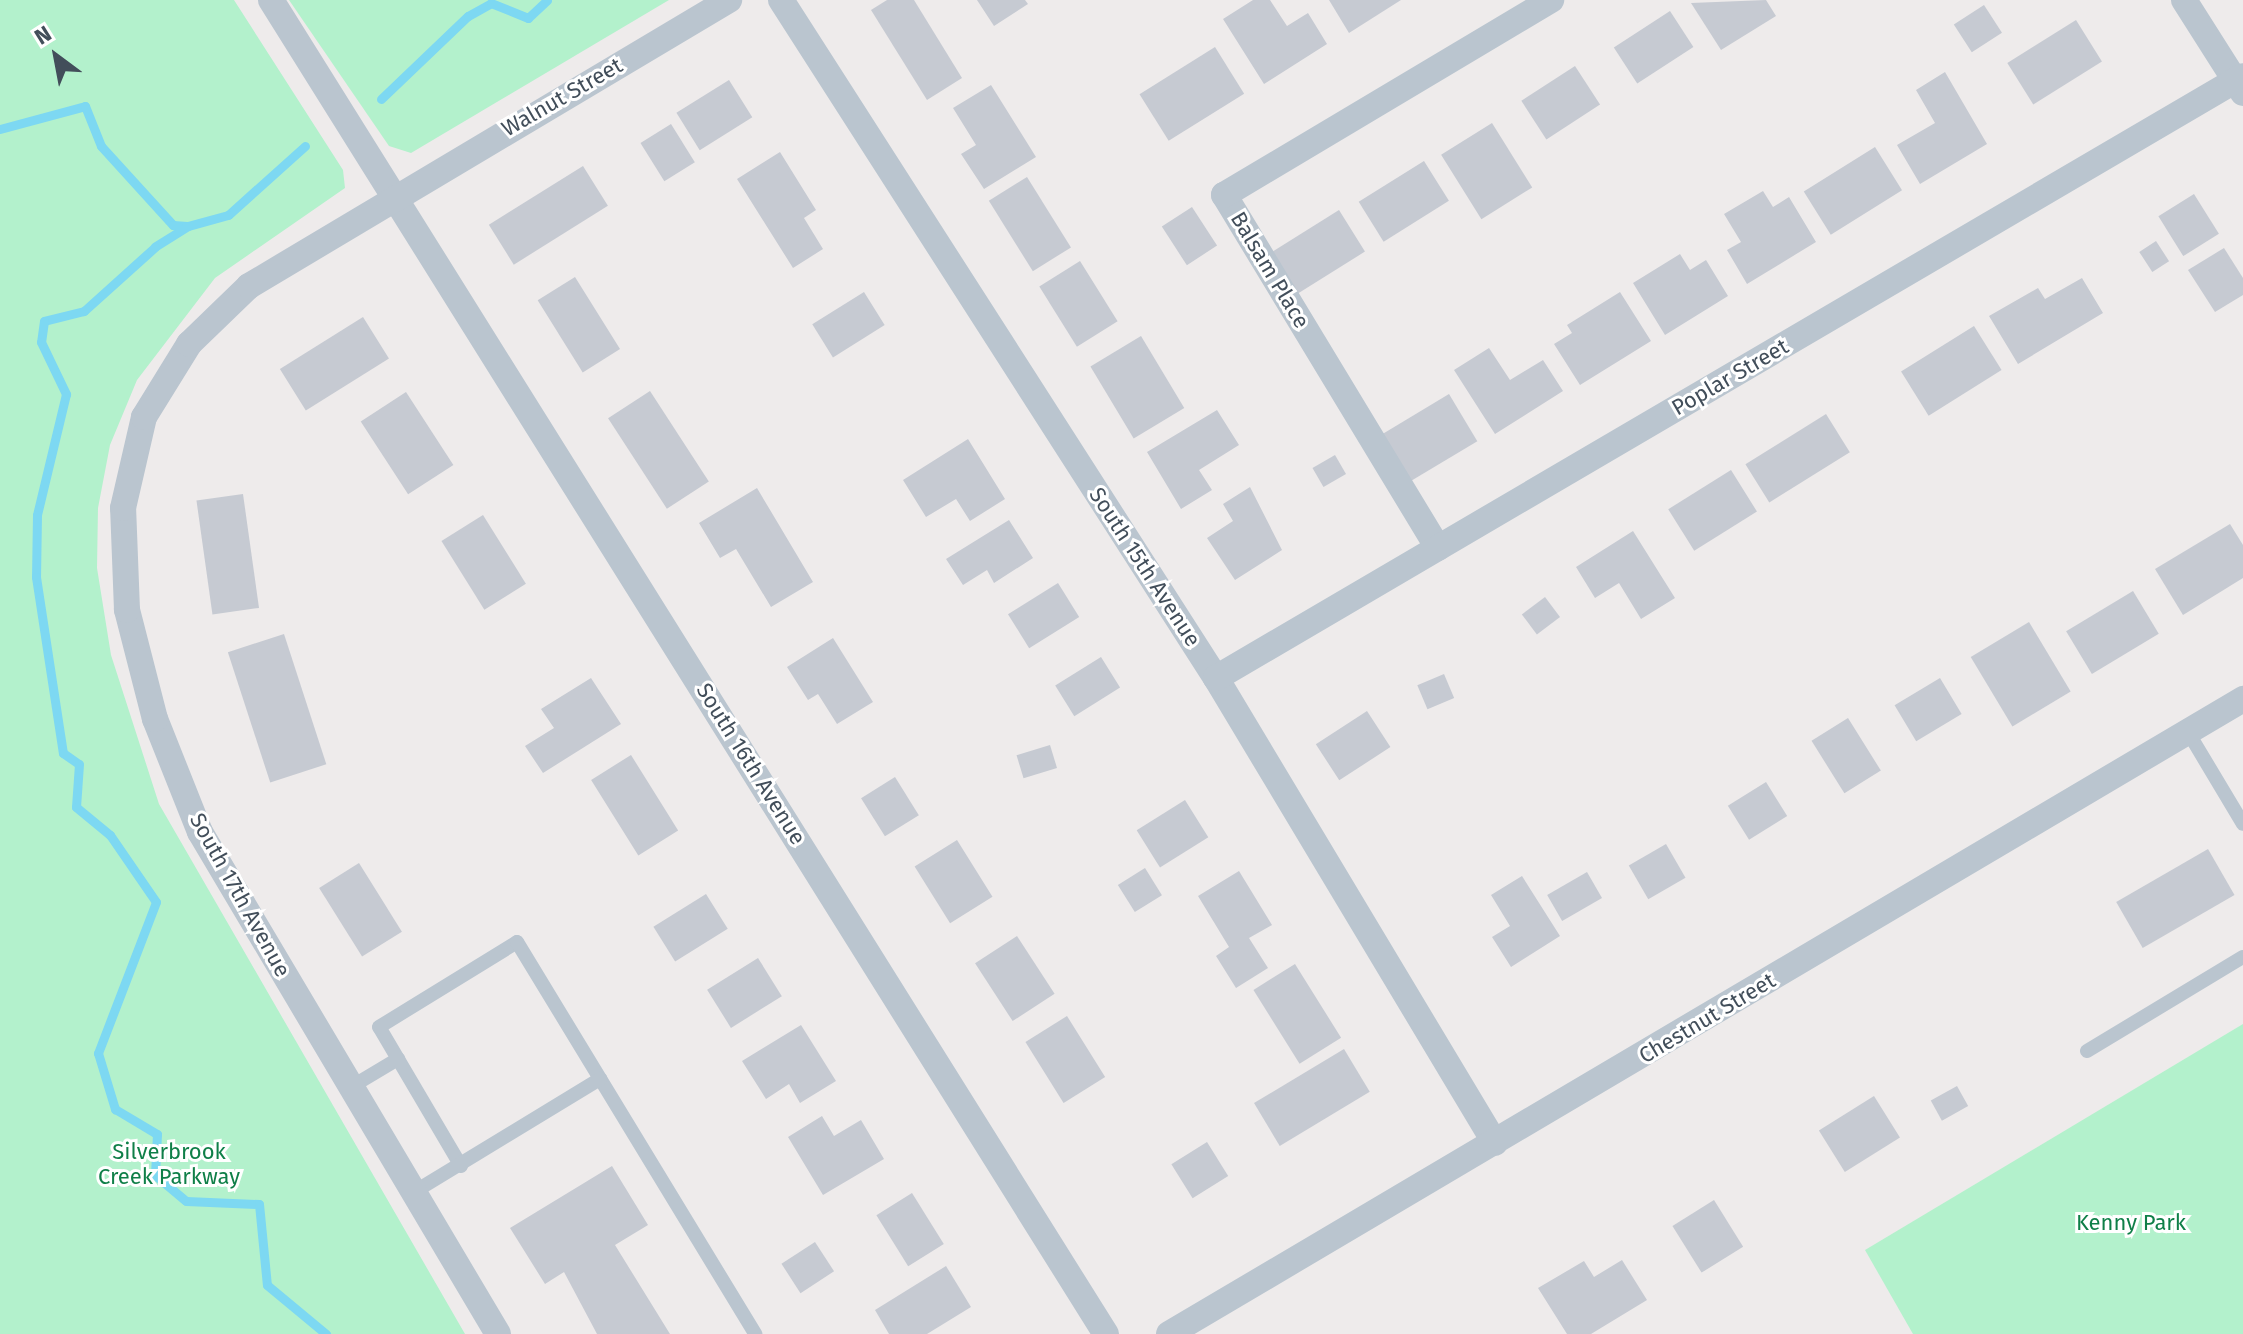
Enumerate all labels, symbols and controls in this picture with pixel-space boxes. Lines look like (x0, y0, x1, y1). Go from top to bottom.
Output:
north arrow (16, 16, 96, 96)
text: N (30, 20, 56, 51)
street label: Walnut Street (497, 52, 627, 142)
street label: Balsam Place (1225, 207, 1315, 333)
street label: Poplar Street (1667, 333, 1793, 421)
street label: South 15th Avenue (1084, 482, 1206, 652)
street label: South 16th Avenue (691, 678, 811, 850)
street label: South 17th Avenue (184, 808, 296, 982)
street label: Chestnut Street (1634, 967, 1780, 1069)
park label: Silverbrook Creek Parkway (98, 1138, 240, 1190)
park label: Kenny Park (2076, 1210, 2186, 1236)

